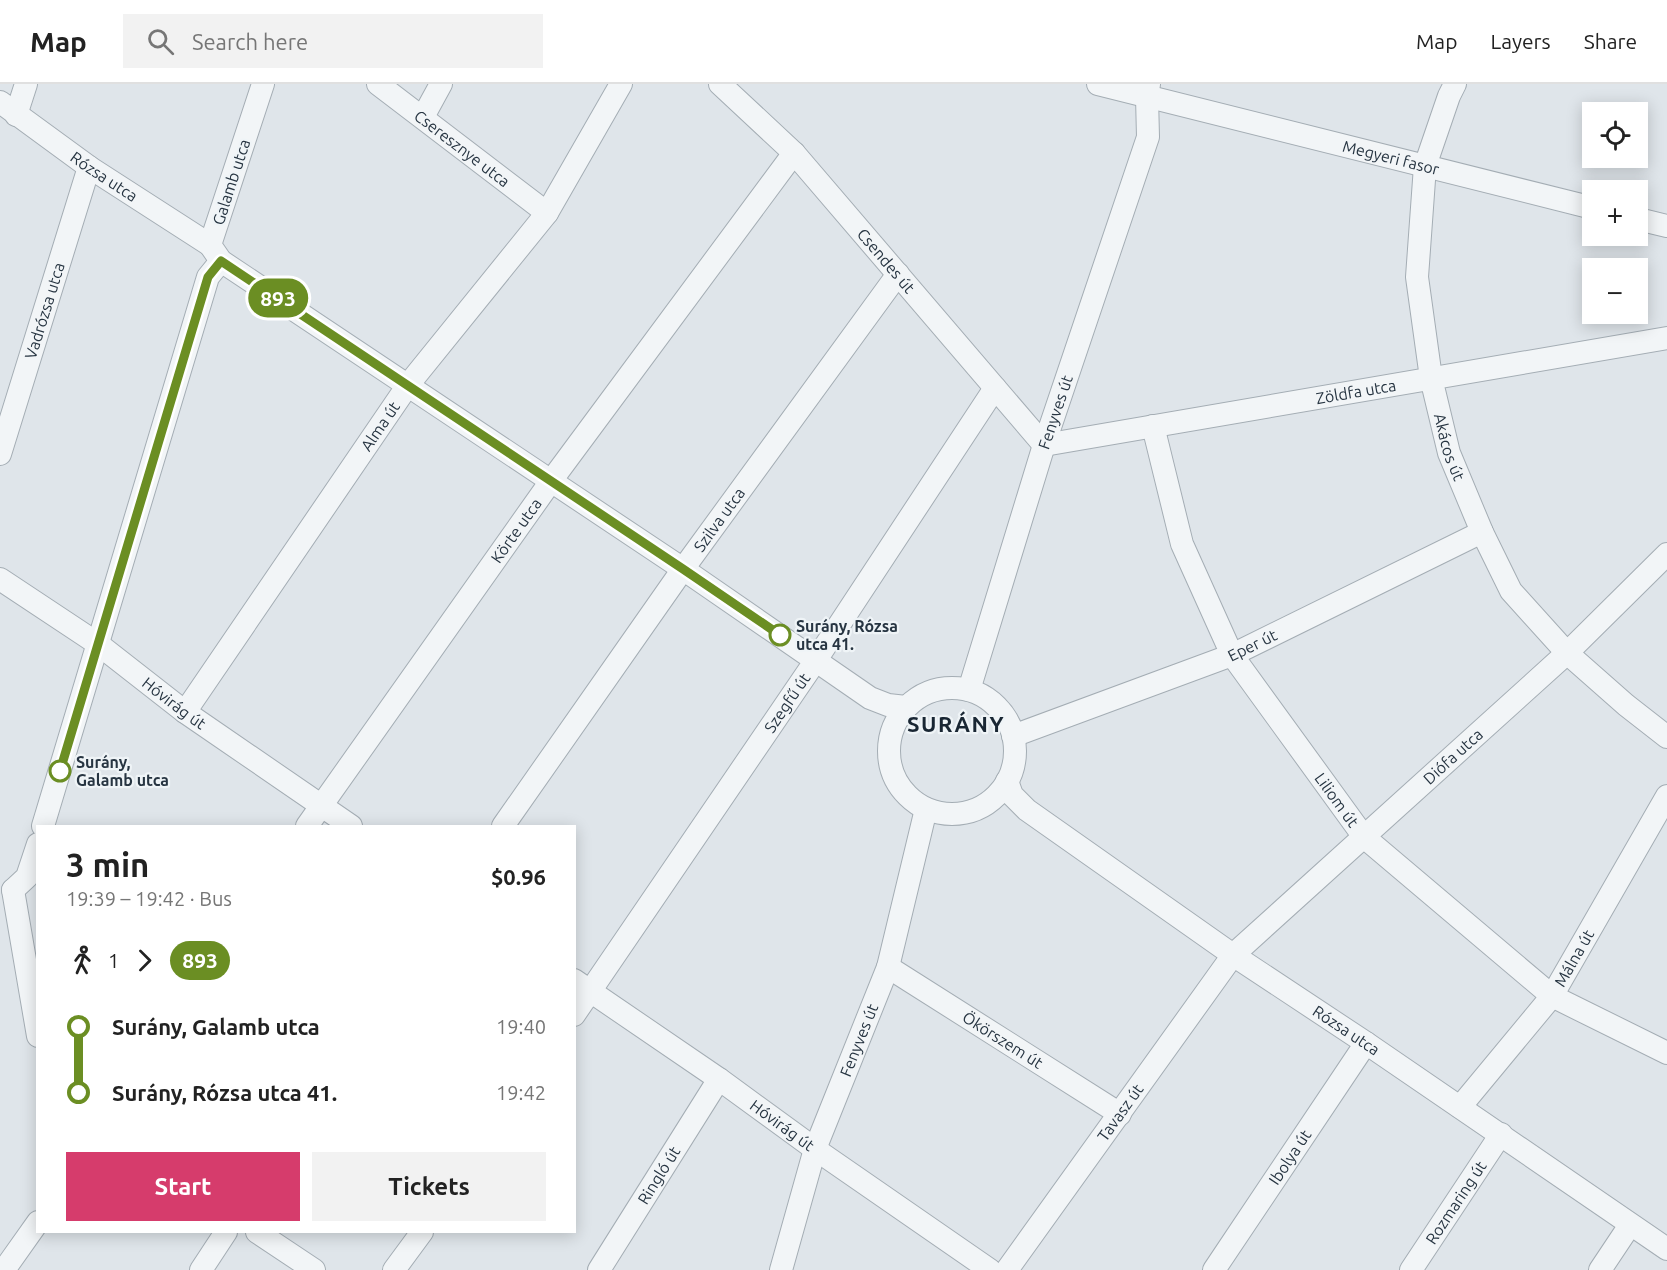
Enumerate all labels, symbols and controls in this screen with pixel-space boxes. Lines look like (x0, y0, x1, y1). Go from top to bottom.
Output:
search box (123, 14, 543, 68)
icon: search (144, 25, 177, 58)
text: Map (30, 26, 87, 57)
text: Search here (192, 29, 308, 54)
text: Map (1416, 29, 1457, 53)
text: Layers (1490, 29, 1551, 53)
text: Share (1584, 29, 1637, 53)
map controls (1582, 102, 1648, 324)
button: locate (1582, 102, 1648, 168)
street label: Cseresznye utca (411, 106, 513, 190)
street label: Galamb utca (209, 137, 253, 227)
street label: Megyeri fasor (1341, 137, 1441, 178)
street label: Rózsa utca (67, 148, 141, 205)
button: + (1582, 180, 1648, 246)
street label: Csendes út (854, 225, 919, 297)
button: − (1582, 258, 1648, 324)
street label: Vadrózsa utca (21, 260, 68, 361)
line badge: 893 (244, 278, 312, 318)
text: 893 (260, 286, 296, 310)
street label: Fenyves út (1034, 372, 1076, 451)
street label: Zöldfa utca (1314, 376, 1397, 407)
street label: Alma út (357, 397, 403, 454)
street label: Akácos út (1431, 411, 1469, 484)
street label: Szilva utca (690, 484, 748, 555)
street label: Körte utca (487, 495, 545, 566)
place label: Surány, Rózsa utca 41. (796, 617, 898, 653)
marker: Surány, Rózsa utca 41. (769, 624, 791, 646)
street label: Eper út (1225, 625, 1280, 665)
street label: Szegfű út (760, 669, 814, 736)
street label: Hóvirág út (139, 673, 210, 733)
district label: SURÁNY (907, 711, 1005, 736)
street label: Diófa utca (1419, 725, 1486, 788)
place label: Surány, Galamb utca (76, 753, 169, 789)
marker: Surány, Galamb utca (49, 760, 71, 782)
street label: Liliom út (1311, 769, 1363, 831)
text: 3 min (66, 846, 149, 883)
text: $0.96 (491, 864, 546, 889)
text: 19:39 – 19:42 · Bus (66, 887, 232, 910)
street label: Málna út (1550, 926, 1598, 990)
icon: walk (66, 944, 99, 977)
icon: forward (128, 944, 161, 977)
text: 893 (182, 948, 218, 972)
text: 1 (108, 949, 119, 972)
street label: Fenyves út (836, 1000, 882, 1079)
street label: Rózsa utca (1310, 1001, 1383, 1059)
street label: Ökörszem út (959, 1008, 1047, 1072)
text: Surány, Galamb utca (112, 1014, 320, 1039)
text: 19:40 (496, 1015, 546, 1038)
text: Surány, Rózsa utca 41. (112, 1080, 337, 1105)
street label: Tavasz út (1094, 1080, 1147, 1144)
text: 19:42 (496, 1081, 546, 1104)
street label: Hóvirág út (747, 1096, 818, 1155)
street label: Ibolya út (1265, 1126, 1315, 1188)
street label: Ringló út (634, 1142, 684, 1207)
button: Start (66, 1152, 300, 1221)
button: Tickets (312, 1152, 546, 1221)
street label: Rozmaring út (1422, 1157, 1490, 1247)

